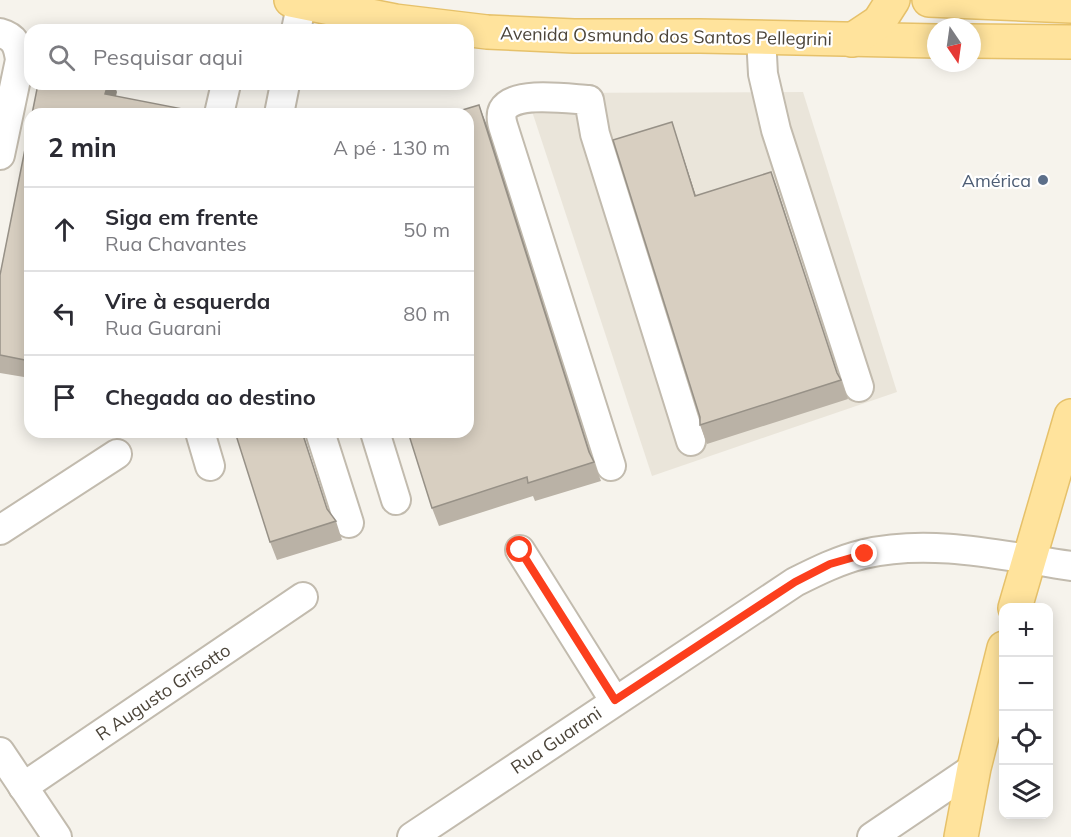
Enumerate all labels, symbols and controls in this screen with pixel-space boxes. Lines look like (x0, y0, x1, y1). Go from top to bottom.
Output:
north arrow (927, 18, 981, 72)
street label: Avenida Osmundo dos Santos Pellegrini (500, 22, 832, 50)
search box (24, 24, 474, 90)
icon: search (45, 41, 78, 74)
text: Pesquisar aqui (93, 43, 243, 71)
text: 2 min (48, 131, 117, 164)
text: A pé · 130 m (333, 135, 450, 160)
place label: América (962, 169, 1031, 192)
marker: América (1036, 173, 1050, 187)
text: Siga em frente (105, 203, 258, 231)
icon: ahead (48, 213, 81, 246)
text: 50 m (403, 217, 450, 242)
text: Rua Chavantes (105, 231, 247, 256)
text: Vire à esquerda (105, 287, 270, 315)
icon: left (48, 297, 81, 330)
text: 80 m (403, 301, 450, 326)
text: Rua Guarani (105, 315, 221, 340)
icon: arrive (48, 381, 81, 414)
text: Chegada ao destino (105, 383, 316, 411)
route start (506, 536, 532, 562)
route end (851, 540, 877, 566)
map controls (999, 603, 1053, 819)
button: + (999, 603, 1053, 657)
street label: R Augusto Grisotto (91, 638, 235, 746)
button: − (999, 657, 1053, 711)
street label: Rua Guarani (506, 701, 606, 779)
button: locate (999, 711, 1053, 765)
button: layers (999, 765, 1053, 819)

